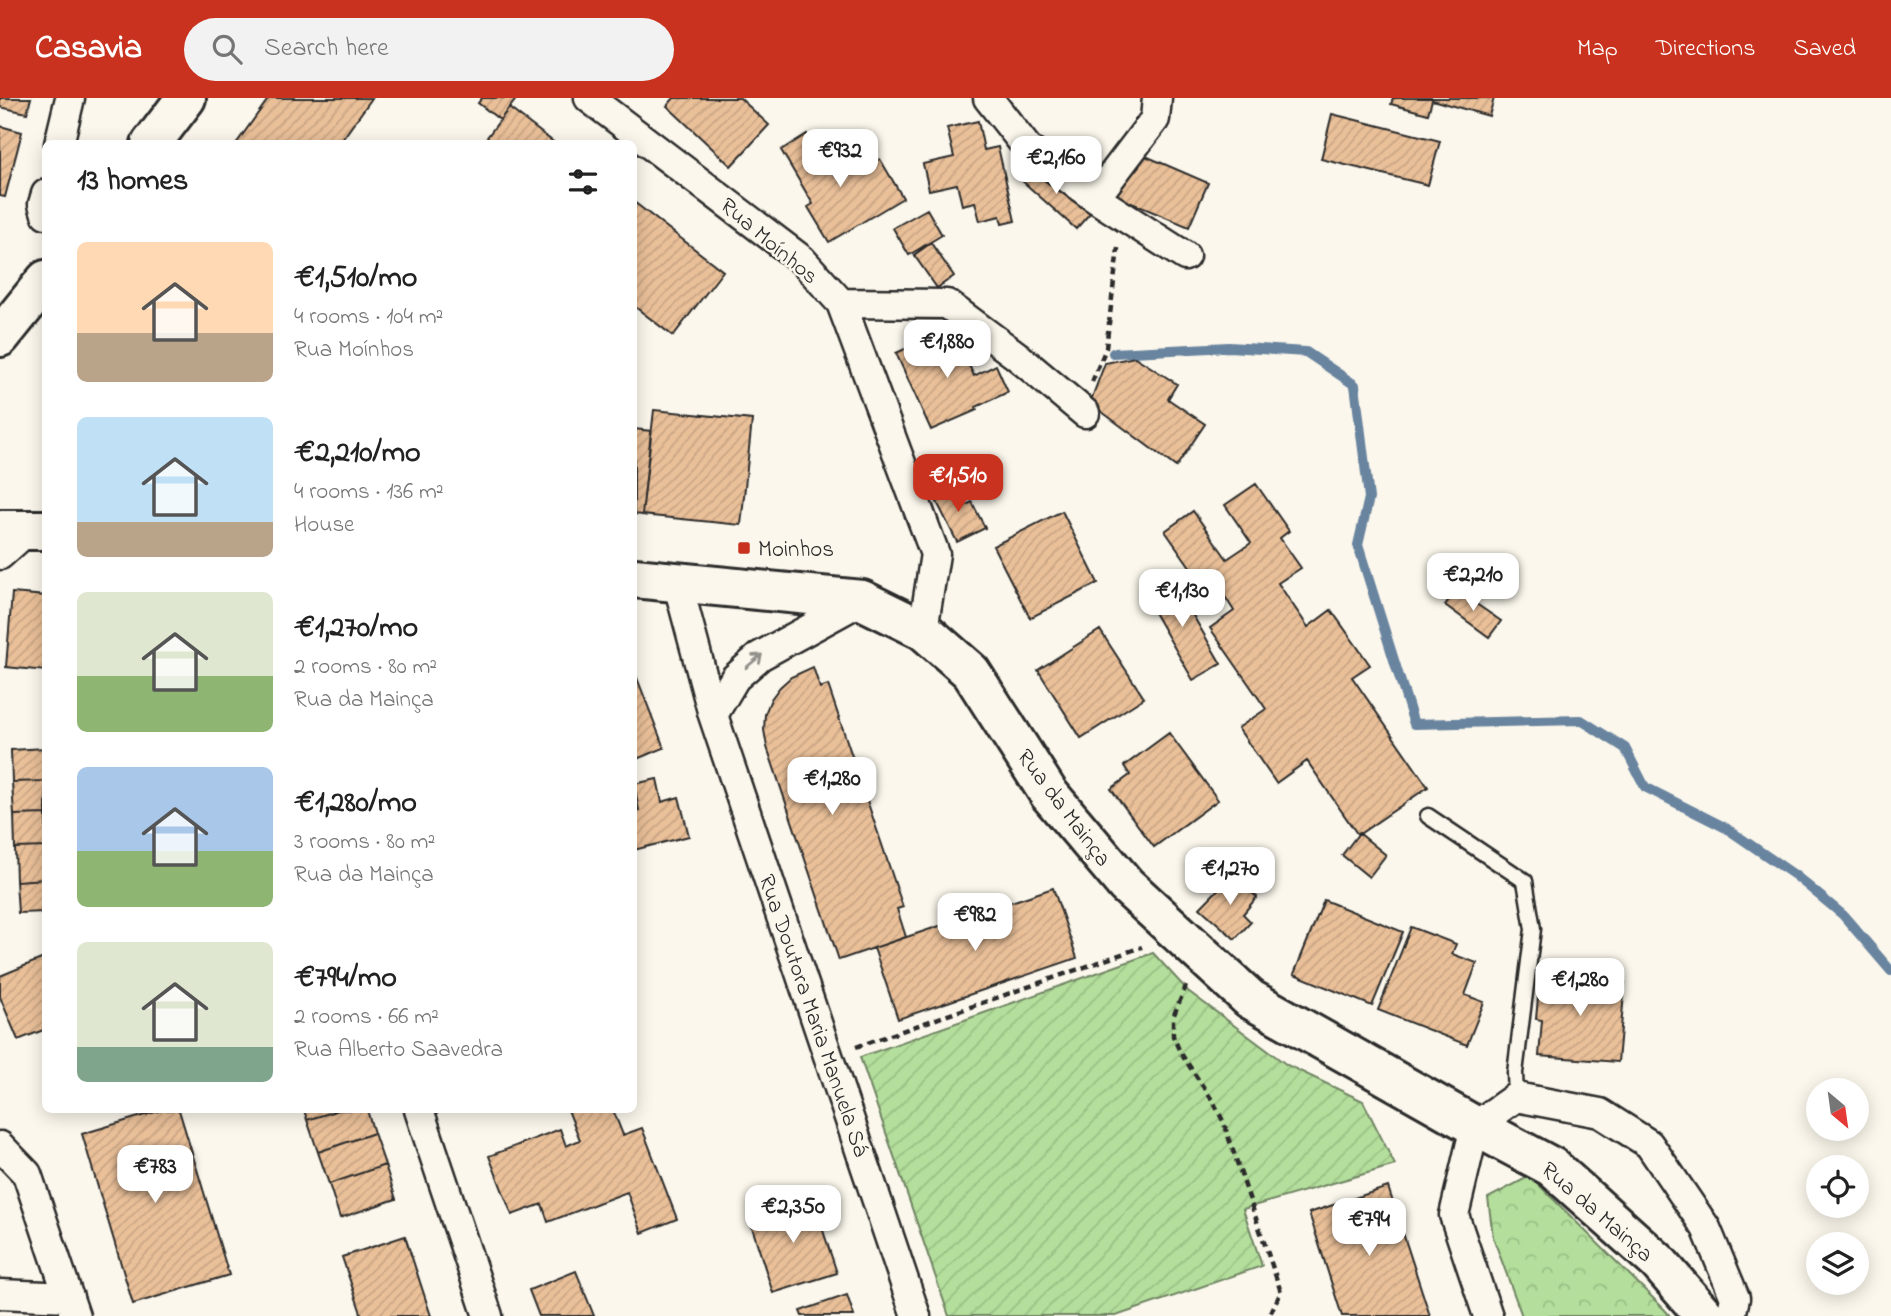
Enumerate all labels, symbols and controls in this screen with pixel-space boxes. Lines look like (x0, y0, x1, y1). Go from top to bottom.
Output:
search box (184, 18, 674, 81)
text: Casavia (35, 25, 142, 73)
icon: search (208, 30, 246, 68)
text: Search here (264, 30, 389, 68)
text: Map (1577, 32, 1618, 67)
text: Directions (1656, 32, 1755, 67)
text: Saved (1793, 32, 1856, 67)
pin: €932 (799, 130, 881, 189)
text: €932 (818, 135, 862, 168)
pin: €2,160 (999, 136, 1113, 196)
text: €2,160 (1027, 142, 1085, 175)
text: 13 homes (77, 160, 188, 204)
icon: filters (564, 163, 602, 201)
street label: Rua Moínhos (712, 191, 825, 293)
text: €1,510/mo (294, 257, 417, 301)
icon: home (133, 270, 217, 354)
text: 4 rooms · 104 m² (294, 301, 443, 334)
pin: €1,880 (890, 320, 1004, 380)
text: €1,880 (920, 326, 974, 359)
text: Rua Moínhos (294, 334, 414, 367)
text: €2,210/mo (294, 432, 421, 476)
icon: home (133, 445, 217, 529)
pin: €1,510 (901, 454, 1015, 514)
text: €1,510 (929, 460, 987, 493)
text: 4 rooms · 136 m² (294, 476, 444, 509)
text: House (294, 509, 354, 542)
place label: Moinhos (758, 534, 834, 567)
marker: Moinhos (736, 540, 752, 556)
pin: €2,210 (1416, 554, 1530, 613)
text: €2,210 (1443, 559, 1503, 592)
pin: €1,130 (1125, 570, 1239, 629)
text: €1,130 (1155, 575, 1209, 608)
text: €1,270/mo (294, 607, 418, 651)
icon: home (133, 620, 217, 704)
text: 2 rooms · 80 m² (294, 651, 437, 684)
one-way arrow (745, 654, 763, 669)
text: Rua da Mainça (294, 684, 434, 717)
street label: Rua da Mainça (1008, 743, 1118, 874)
pin: €1,280 (775, 758, 889, 817)
text: €1,280 (803, 763, 861, 796)
text: €1,280/mo (294, 782, 417, 826)
icon: home (133, 795, 217, 879)
text: 3 rooms · 80 m² (294, 826, 435, 859)
pin: €1,270 (1173, 848, 1287, 907)
text: €1,270 (1201, 853, 1259, 886)
text: Rua da Mainça (294, 859, 434, 892)
street label: Rua Doutora Maria Manuela Sá (749, 870, 877, 1162)
pin: €982 (934, 894, 1016, 953)
text: €982 (953, 899, 997, 932)
text: €794/mo (294, 957, 397, 1001)
pin: €1,280 (1523, 958, 1637, 1018)
text: €1,280 (1551, 964, 1609, 997)
icon: home (133, 970, 217, 1054)
text: 2 rooms · 66 m² (294, 1001, 439, 1034)
text: Rua Alberto Saavedra (294, 1034, 503, 1067)
north arrow (1806, 1078, 1869, 1141)
map controls (1806, 1078, 1869, 1295)
pin: €783 (114, 1146, 196, 1205)
text: €783 (133, 1151, 177, 1184)
street label: Rua da Mainça (1533, 1155, 1660, 1271)
button: locate (1806, 1155, 1869, 1218)
pin: €2,350 (736, 1186, 850, 1245)
text: €2,350 (761, 1191, 825, 1224)
pin: €794 (1328, 1198, 1410, 1258)
text: €794 (1348, 1204, 1390, 1237)
button: layers (1806, 1232, 1869, 1295)

